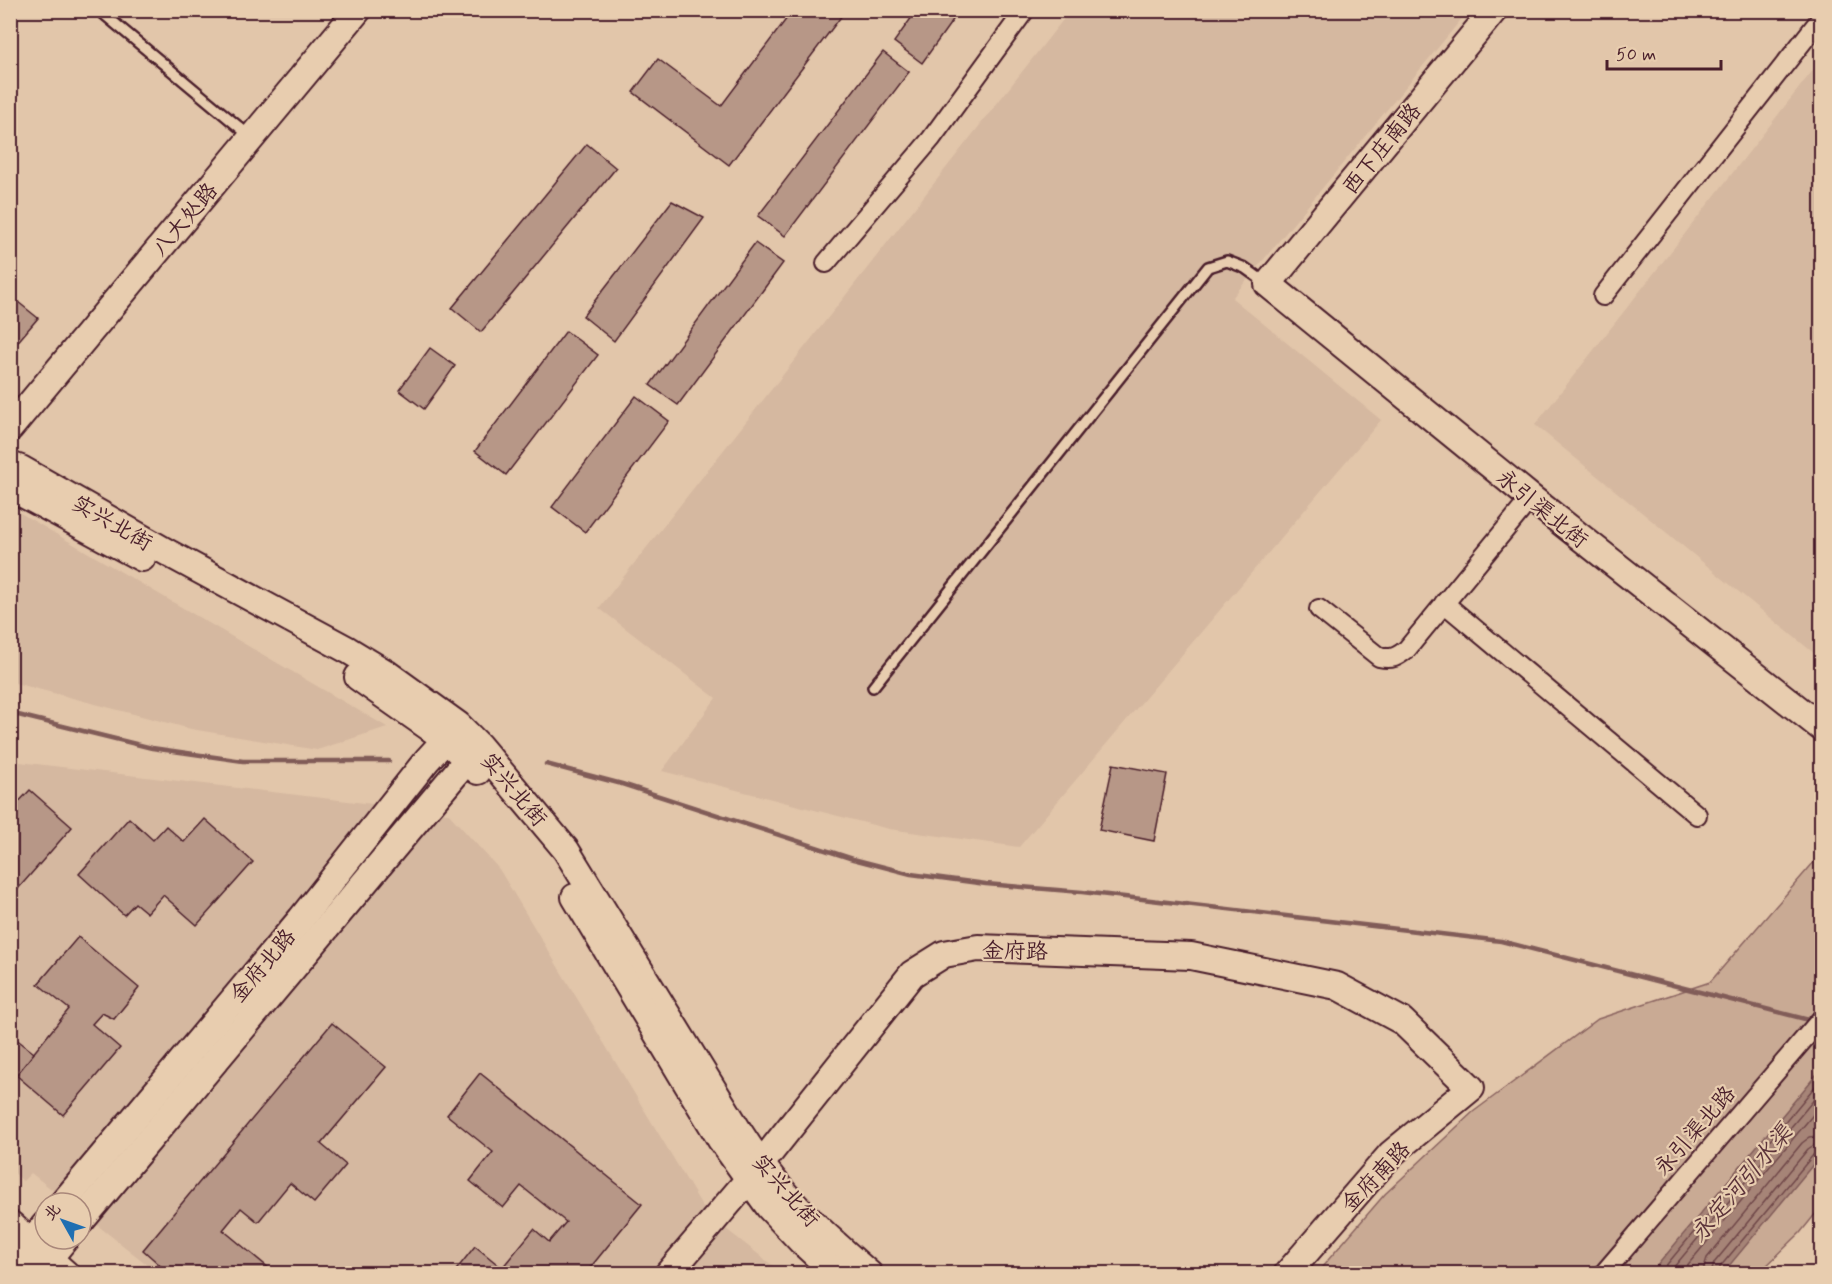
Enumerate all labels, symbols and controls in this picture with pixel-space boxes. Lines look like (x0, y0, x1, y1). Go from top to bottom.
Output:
scale bar (1607, 33, 1721, 71)
text: 50 m (1616, 43, 1656, 67)
street label: 西下庄南路 (1337, 98, 1428, 201)
street label: 八大处路 (147, 178, 225, 263)
street label: 永引渠北街 (1490, 464, 1593, 555)
street label: 实兴北街 (67, 490, 157, 558)
street label: 实兴北街 (474, 748, 552, 833)
street label: 金府北路 (225, 924, 303, 1009)
street label: 金府路 (982, 937, 1048, 967)
street label: 永引渠北路 (1649, 1081, 1742, 1182)
water label: 永定河引水渠 (1684, 1117, 1802, 1249)
street label: 金府南路 (1336, 1136, 1417, 1219)
street label: 实兴北街 (746, 1149, 825, 1234)
north arrow (33, 1191, 93, 1251)
text: 北 (39, 1199, 66, 1225)

